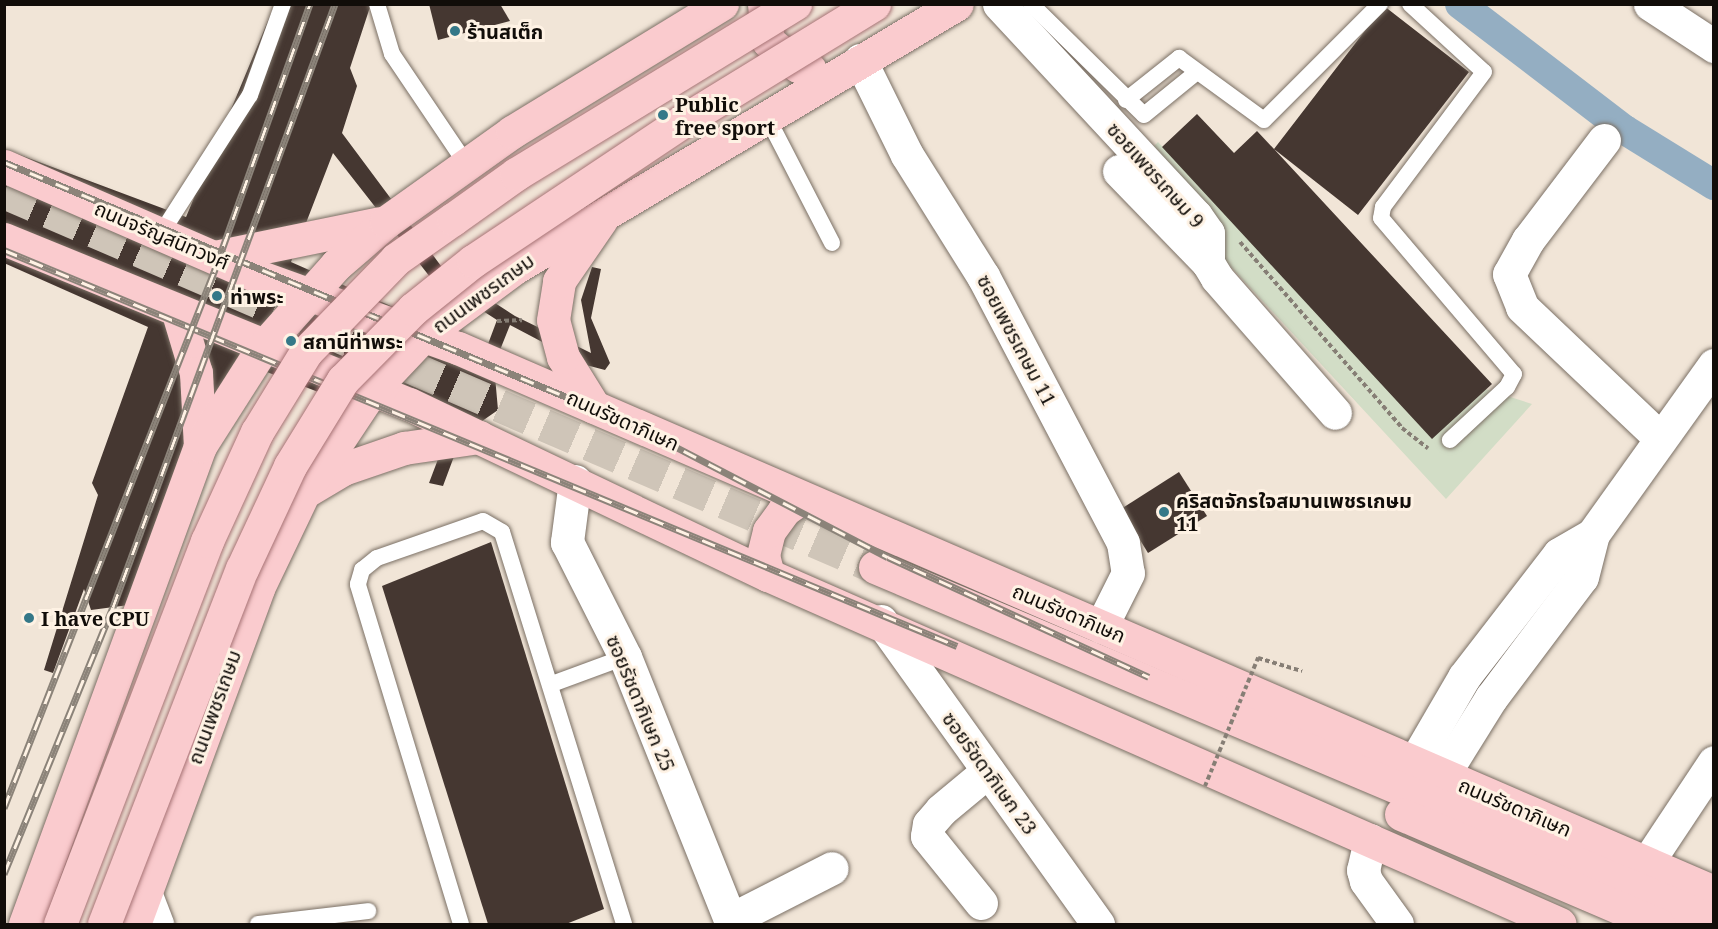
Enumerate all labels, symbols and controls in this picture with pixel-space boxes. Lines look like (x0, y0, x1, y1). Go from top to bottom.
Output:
place label: ร้านสเต็ก (467, 19, 543, 43)
marker: ร้านสเต็ก (448, 24, 462, 38)
place label: Public free sport (675, 92, 775, 139)
marker: Public free sport (656, 108, 670, 122)
street label: ซอยเพชรเกษม 9 (1102, 117, 1210, 233)
street label: ถนนจรัญสนิทวงศ์ (91, 196, 233, 274)
street label: ถนนเพชรเกษม (428, 248, 538, 338)
street label: ซอยเพชรเกษม 11 (972, 270, 1062, 410)
place label: ท่าพระ (230, 284, 284, 308)
marker: ท่าพระ (208, 287, 226, 305)
place label: สถานีท่าพระ (303, 329, 403, 353)
marker: สถานีท่าพระ (284, 334, 298, 348)
street label: ถนนรัชดาภิเษก (563, 385, 683, 455)
place label: คริสตจักรใจสมานเพชรเกษม 11 (1176, 488, 1412, 535)
marker: คริสตจักรใจสมานเพชรเกษม 11 (1157, 505, 1171, 519)
street label: ถนนรัชดาภิเษก (1009, 578, 1129, 648)
place label: I have CPU (41, 606, 149, 630)
marker: I have CPU (22, 611, 36, 625)
street label: ซอยรัชดาภิเษก 25 (601, 631, 681, 775)
street label: ถนนเพชรเกษม (182, 647, 246, 767)
street label: ซอยรัชดาภิเษก 23 (937, 707, 1043, 839)
street label: ถนนรัชดาภิเษก (1455, 772, 1575, 842)

